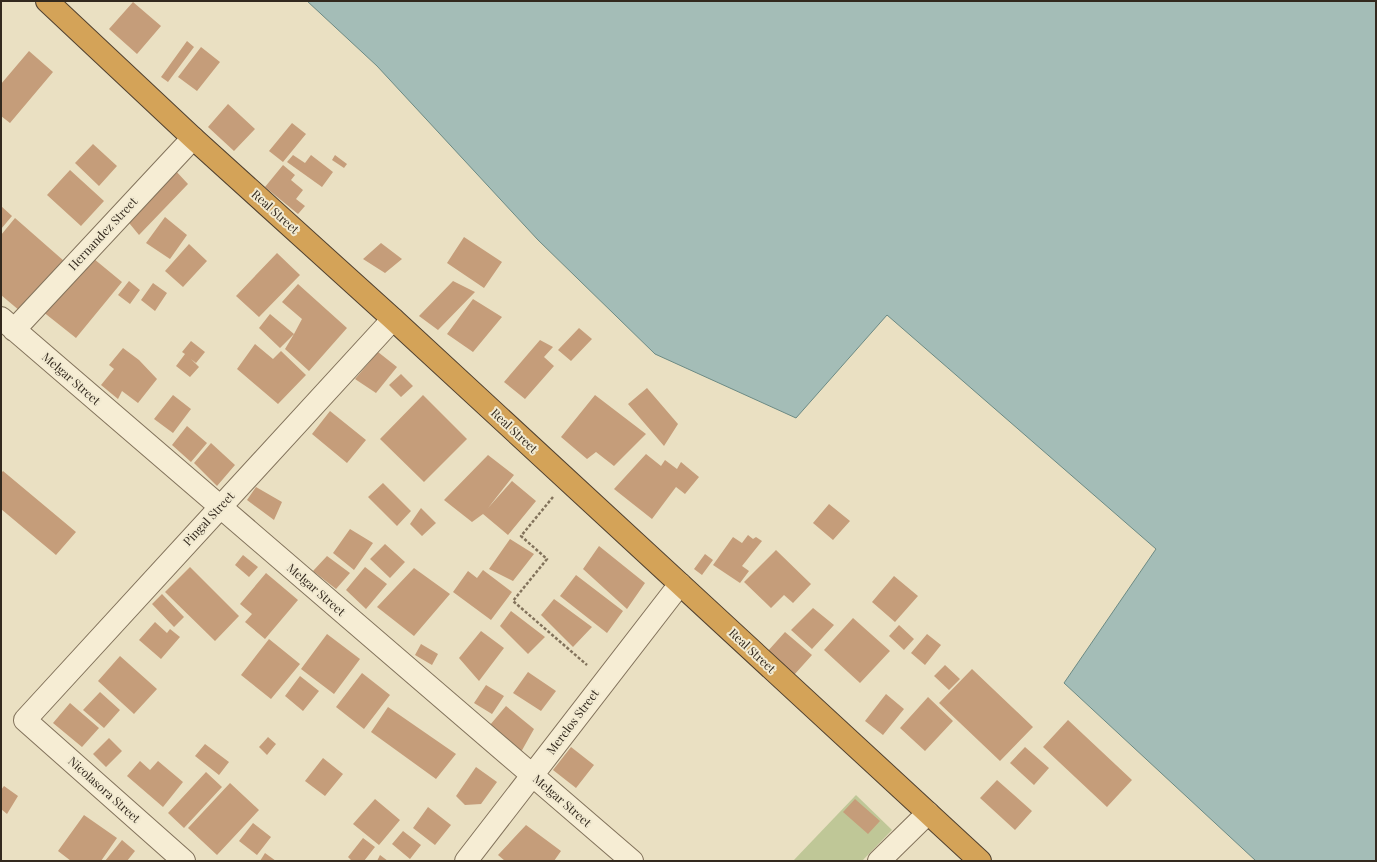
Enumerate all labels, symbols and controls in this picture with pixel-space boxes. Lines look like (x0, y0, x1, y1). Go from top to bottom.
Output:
street label: Real Street (249, 186, 303, 237)
street label: Hernandez Street (64, 193, 141, 273)
street label: Melgar Street (39, 349, 105, 408)
street label: Real Street (488, 404, 542, 457)
street label: Pingal Street (179, 487, 238, 549)
street label: Melgar Street (284, 560, 350, 619)
street label: Real Street (726, 624, 780, 677)
street label: Merelos Street (542, 685, 602, 757)
street label: Nicolasora Street (65, 753, 145, 826)
street label: Melgar Street (530, 771, 596, 830)

